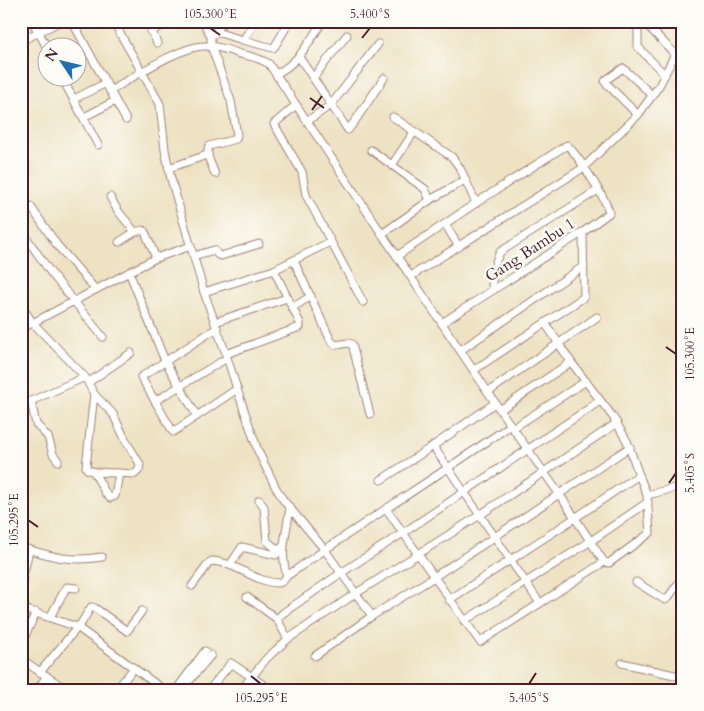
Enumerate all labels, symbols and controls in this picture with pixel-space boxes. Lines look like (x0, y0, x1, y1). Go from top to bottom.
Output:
text: 105.300°E (183, 6, 237, 22)
text: 5.400°S (350, 6, 390, 22)
north arrow (38, 38, 88, 88)
text: N (40, 44, 63, 65)
street label: Gang Bambu 1 (481, 213, 579, 287)
text: 105.300°E (682, 327, 698, 381)
text: 5.405°S (682, 453, 698, 493)
text: 105.295°E (6, 493, 22, 547)
text: 105.295°E (234, 690, 288, 706)
text: 5.405°S (509, 690, 549, 706)

